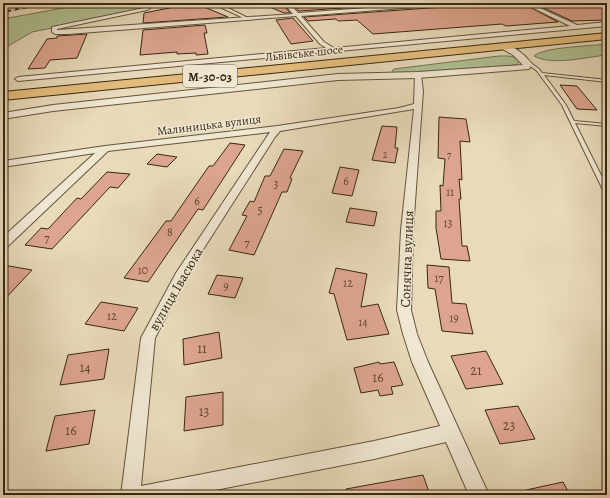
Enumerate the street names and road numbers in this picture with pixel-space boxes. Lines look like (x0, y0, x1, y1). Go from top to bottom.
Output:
street label: Львівське шосе (264, 41, 344, 65)
road number: М-30-03 (183, 65, 237, 87)
street label: Малиницька вулиця (156, 111, 262, 139)
street label: Сонячна вулиця (396, 210, 418, 308)
street label: вулиця Івасюка (144, 243, 208, 334)

